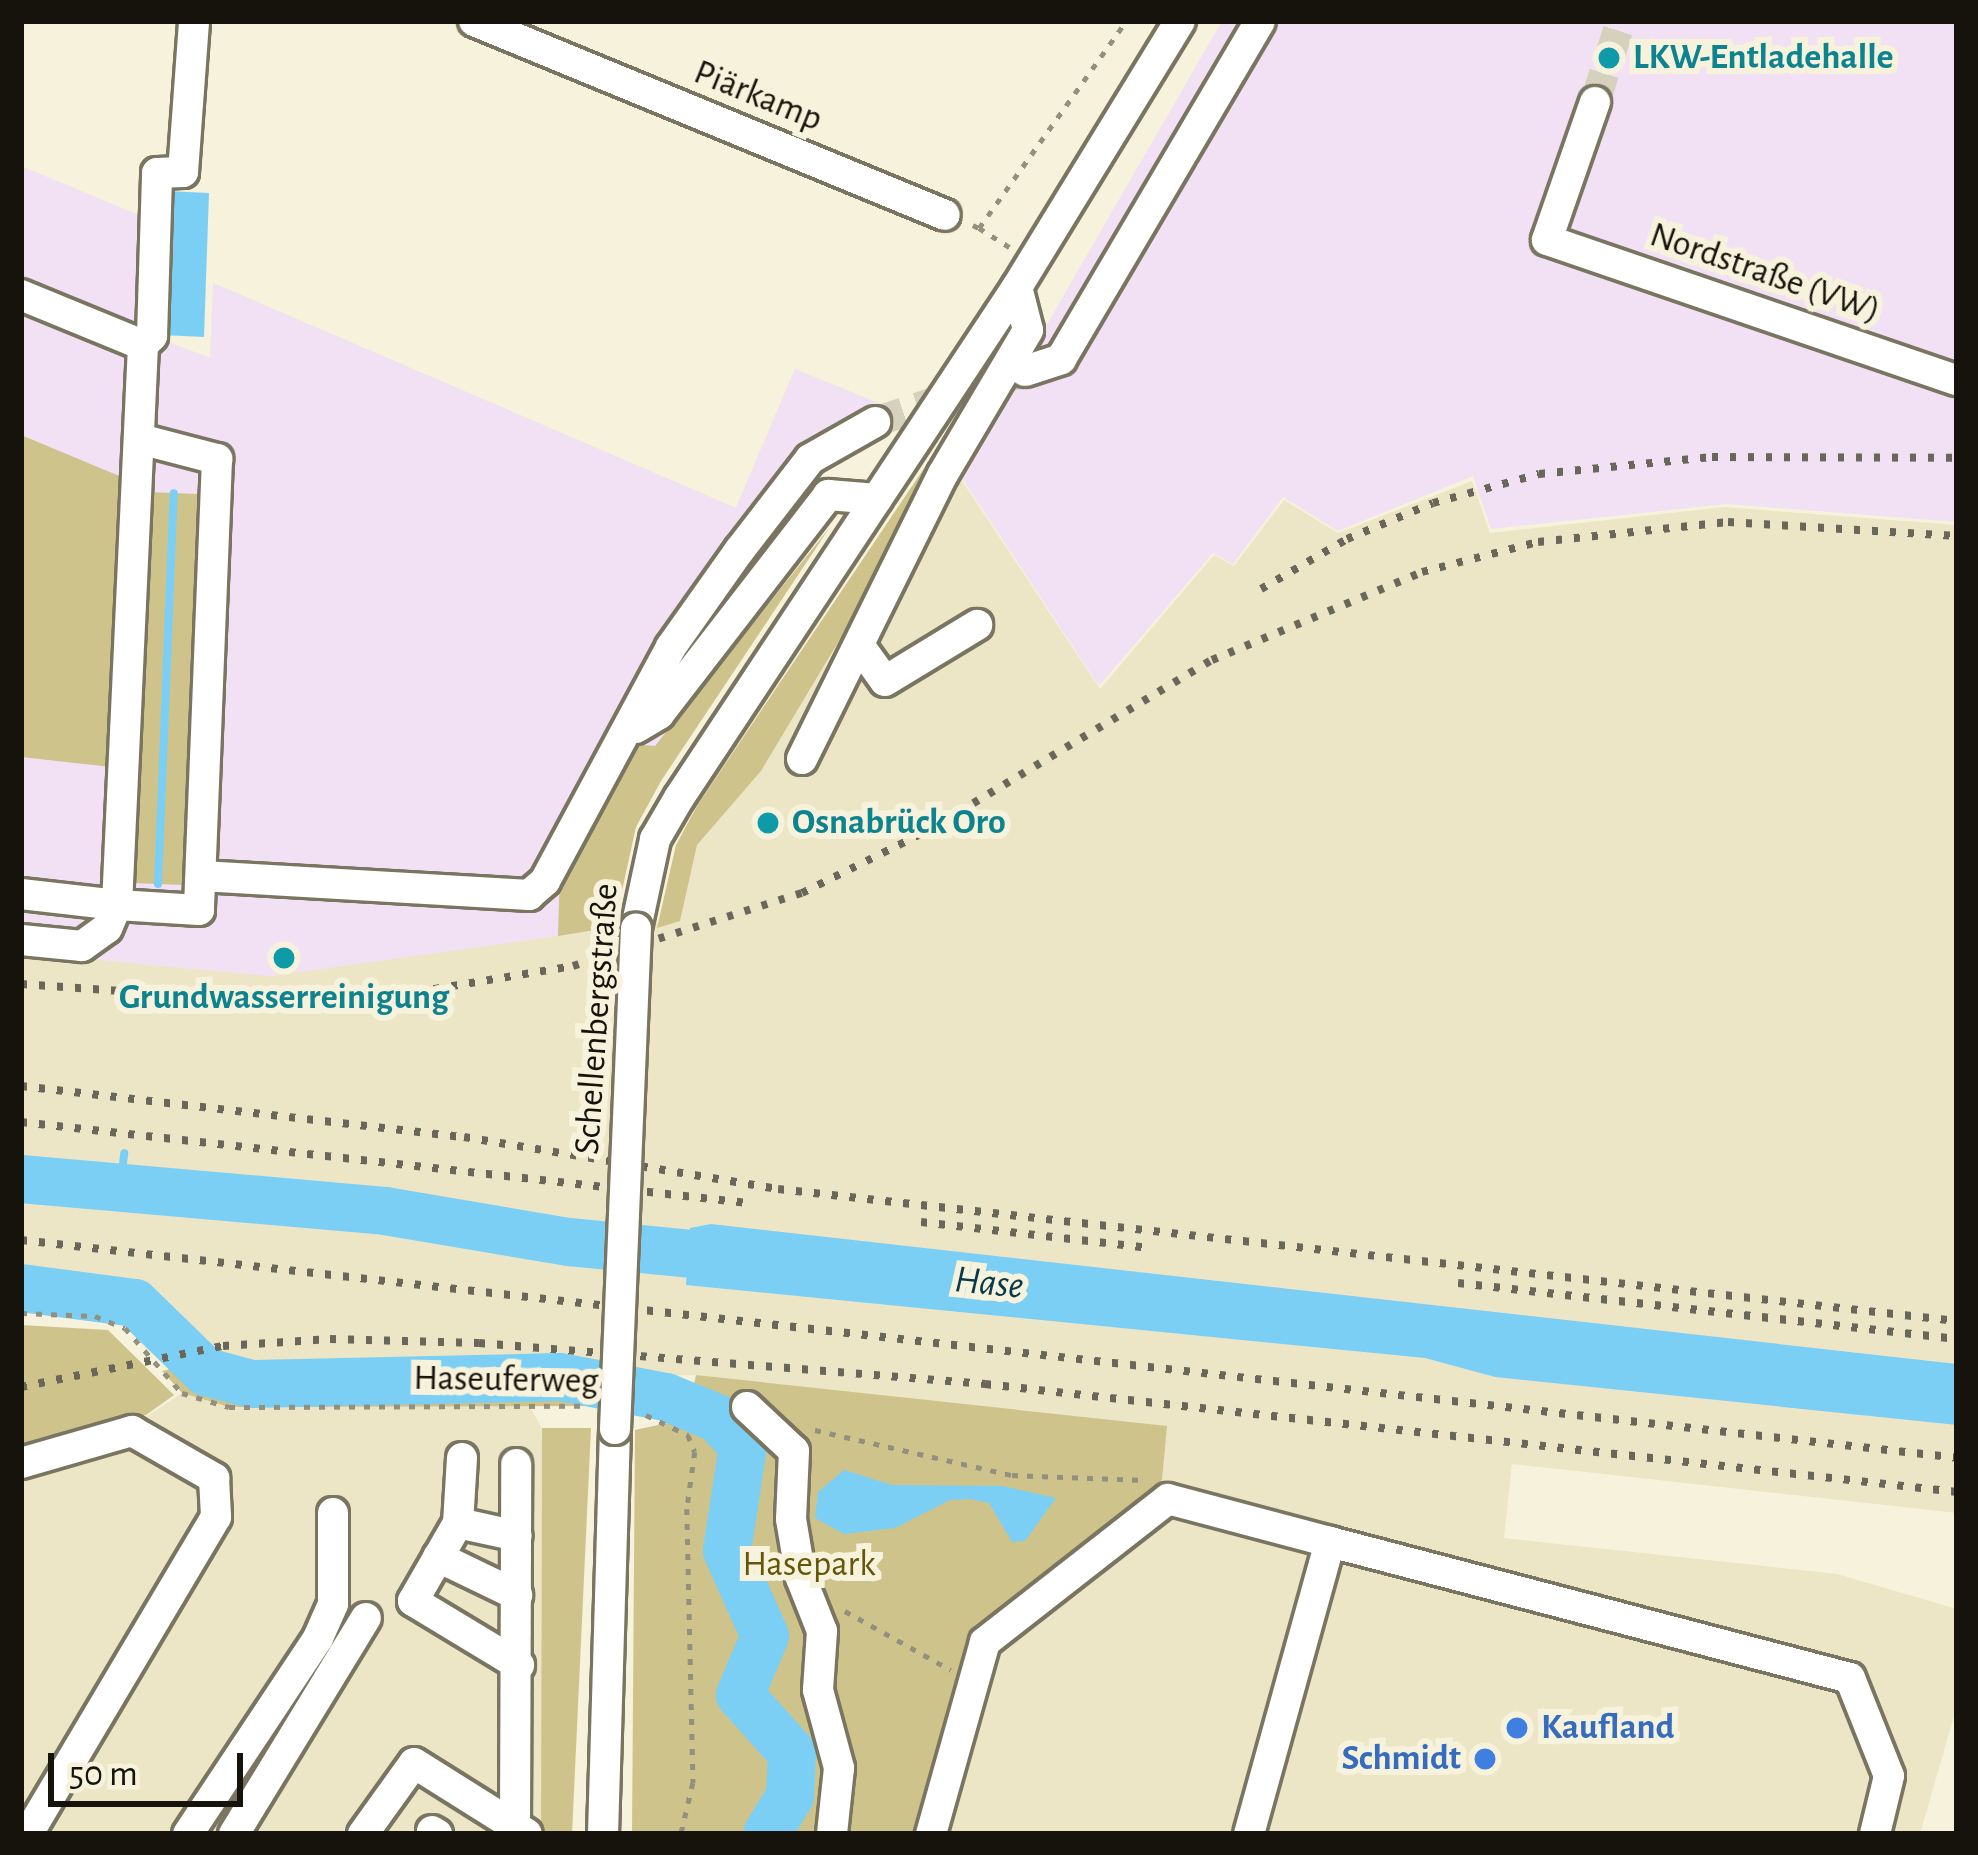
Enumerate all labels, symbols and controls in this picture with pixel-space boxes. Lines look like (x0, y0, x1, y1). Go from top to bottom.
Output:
place label: LKW-Entladehalle (1633, 36, 1894, 80)
marker: LKW-Entladehalle (1596, 45, 1622, 71)
street label: Piärkamp (688, 51, 828, 141)
street label: Nordstraße (VW) (1644, 213, 1886, 333)
place label: Osnabrück Oro (792, 801, 1006, 845)
marker: Osnabrück Oro (755, 810, 781, 836)
street label: Schellenbergstraße (566, 882, 628, 1156)
marker: Grundwasserreinigung (271, 945, 297, 971)
place label: Grundwasserreinigung (119, 976, 449, 1020)
water label: Hase (952, 1257, 1026, 1311)
street label: Haseuferweg (413, 1357, 599, 1403)
park label: Hasepark (742, 1543, 876, 1587)
place label: Kaufland (1541, 1706, 1675, 1750)
marker: Kaufland (1504, 1715, 1530, 1741)
scale bar (54, 1729, 249, 1803)
place label: Schmidt (1341, 1737, 1461, 1781)
marker: Schmidt (1472, 1746, 1498, 1772)
text: 50 m (69, 1756, 138, 1792)

